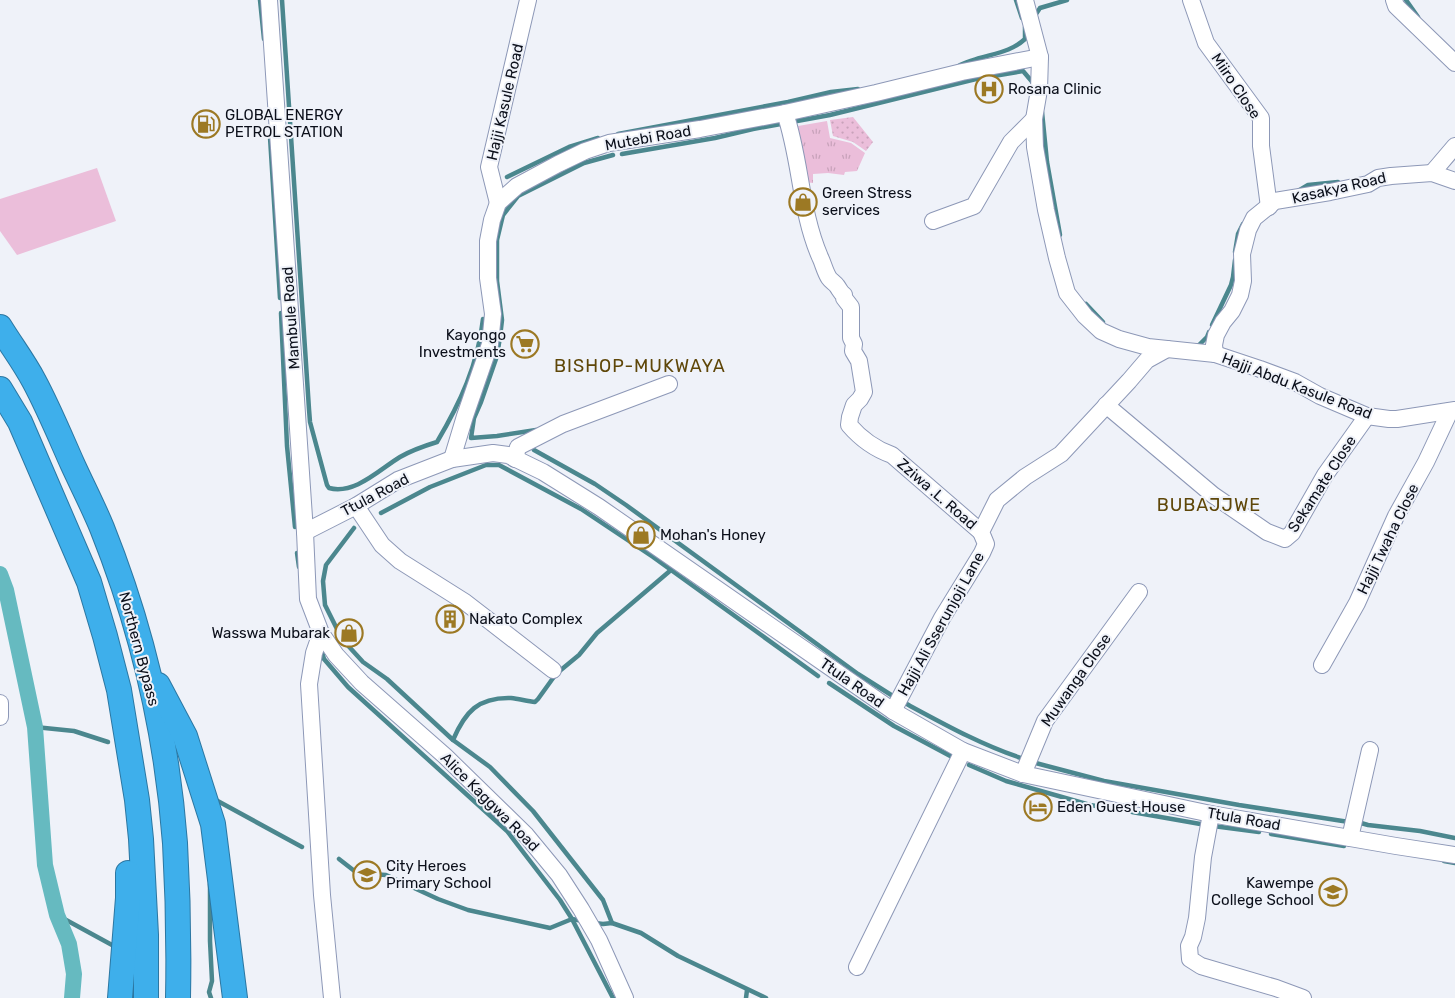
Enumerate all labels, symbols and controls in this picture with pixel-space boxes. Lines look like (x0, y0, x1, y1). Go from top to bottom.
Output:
street label: Hajji Kasule Road (483, 42, 527, 162)
street label: Miiro Close (1207, 50, 1265, 122)
hospital icon: Rosana Clinic (974, 74, 1004, 104)
place label: Rosana Clinic (1008, 80, 1102, 98)
place label: GLOBAL ENERGY PETROL STATION (225, 106, 344, 141)
fuel station icon: GLOBAL ENERGY PETROL STATION (191, 109, 221, 139)
street label: Mutebi Road (604, 122, 692, 154)
street label: Kasakya Road (1290, 168, 1388, 208)
place label: Green Stress services (822, 184, 912, 219)
shop icon: Green Stress services (788, 187, 818, 217)
street label: Mambule Road (278, 266, 304, 370)
place label: Kayongo Investments (419, 326, 506, 361)
supermarket icon: Kayongo Investments (510, 329, 540, 359)
street label: Hajji Abdu Kasule Road (1219, 349, 1375, 423)
district label: BISHOP-MUKWAYA (554, 355, 726, 377)
street label: Sekamate Close (1284, 432, 1360, 536)
street label: Zziwa .L. Road (894, 455, 980, 533)
street label: Ttula Road (338, 470, 412, 520)
street label: Hajji Twaha Close (1353, 481, 1423, 597)
district label: BUBAJJWE (1157, 494, 1261, 516)
shop icon: Mohan's Honey (626, 520, 656, 550)
place label: Mohan's Honey (660, 526, 766, 544)
street label: Hajji Ali Sserunjoji Lane (894, 549, 988, 699)
street label: Northern Bypass (115, 590, 163, 708)
building icon: Nakato Complex (435, 604, 465, 634)
place label: Nakato Complex (469, 610, 583, 628)
shop icon: Wasswa Mubarak (334, 618, 364, 648)
place label: Wasswa Mubarak (211, 624, 330, 642)
street label: Muwanga Close (1037, 630, 1115, 730)
street label: Ttula Road (816, 654, 888, 712)
street label: Alice Kaggwa Road (437, 749, 543, 855)
hotel icon: Eden Guest House (1023, 792, 1053, 822)
place label: Eden Guest House (1057, 798, 1185, 816)
street label: Ttula Road (1206, 804, 1282, 834)
place label: City Heroes Primary School (386, 857, 491, 892)
school or university icon: City Heroes Primary School (352, 860, 382, 890)
place label: Kawempe College School (1211, 874, 1314, 909)
school or university icon: Kawempe College School (1318, 877, 1348, 907)

